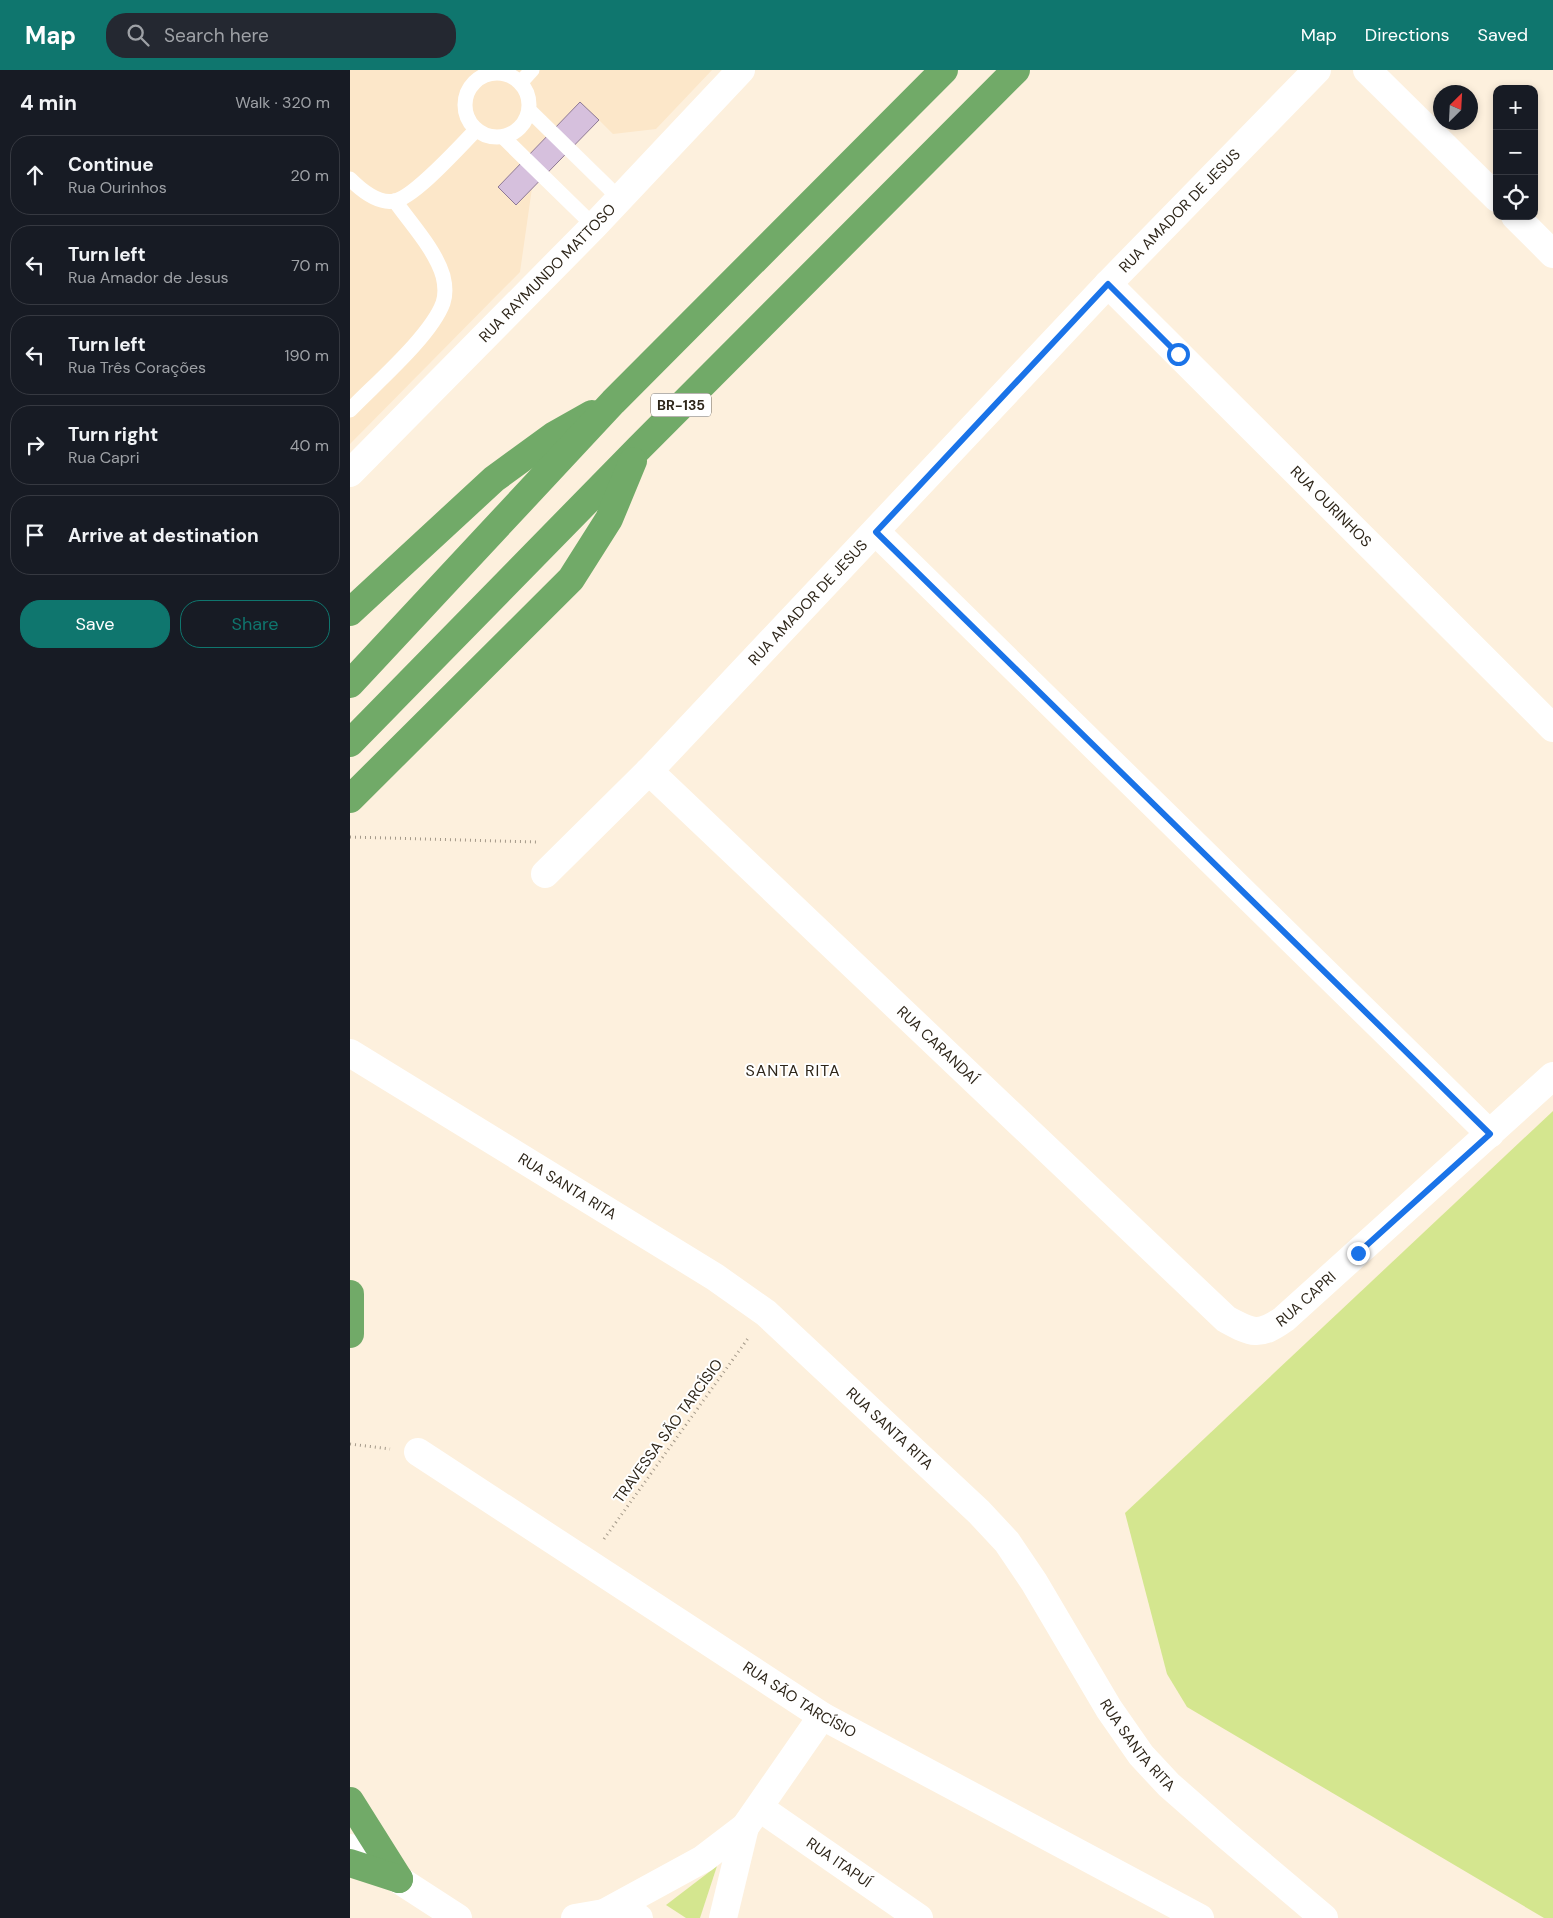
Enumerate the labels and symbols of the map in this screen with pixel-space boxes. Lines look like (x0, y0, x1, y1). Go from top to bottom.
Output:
north arrow (1433, 85, 1478, 130)
street label: RUA AMADOR DE JESUS (1114, 144, 1245, 277)
street label: RUA RAYMUNDO MATTOSO (475, 199, 620, 347)
route start (1167, 343, 1190, 366)
road number: BR-135 (651, 394, 711, 416)
street label: RUA OURINHOS (1286, 462, 1376, 552)
street label: RUA AMADOR DE JESUS (744, 535, 872, 670)
street label: RUA CARANDAÍ (893, 1002, 983, 1089)
district label: SANTA RITA (745, 1060, 841, 1081)
street label: RUA SANTA RITA (514, 1149, 620, 1224)
route end (1347, 1242, 1370, 1265)
street label: RUA CAPRI (1272, 1267, 1340, 1332)
street label: TRAVESSA SÃO TARCÍSIO (609, 1355, 727, 1507)
street label: RUA SANTA RITA (842, 1383, 938, 1474)
street label: RUA SÃO TARCÍSIO (739, 1657, 860, 1742)
street label: RUA SANTA RITA (1095, 1695, 1179, 1796)
street label: RUA ITAPUÍ (802, 1833, 876, 1892)

